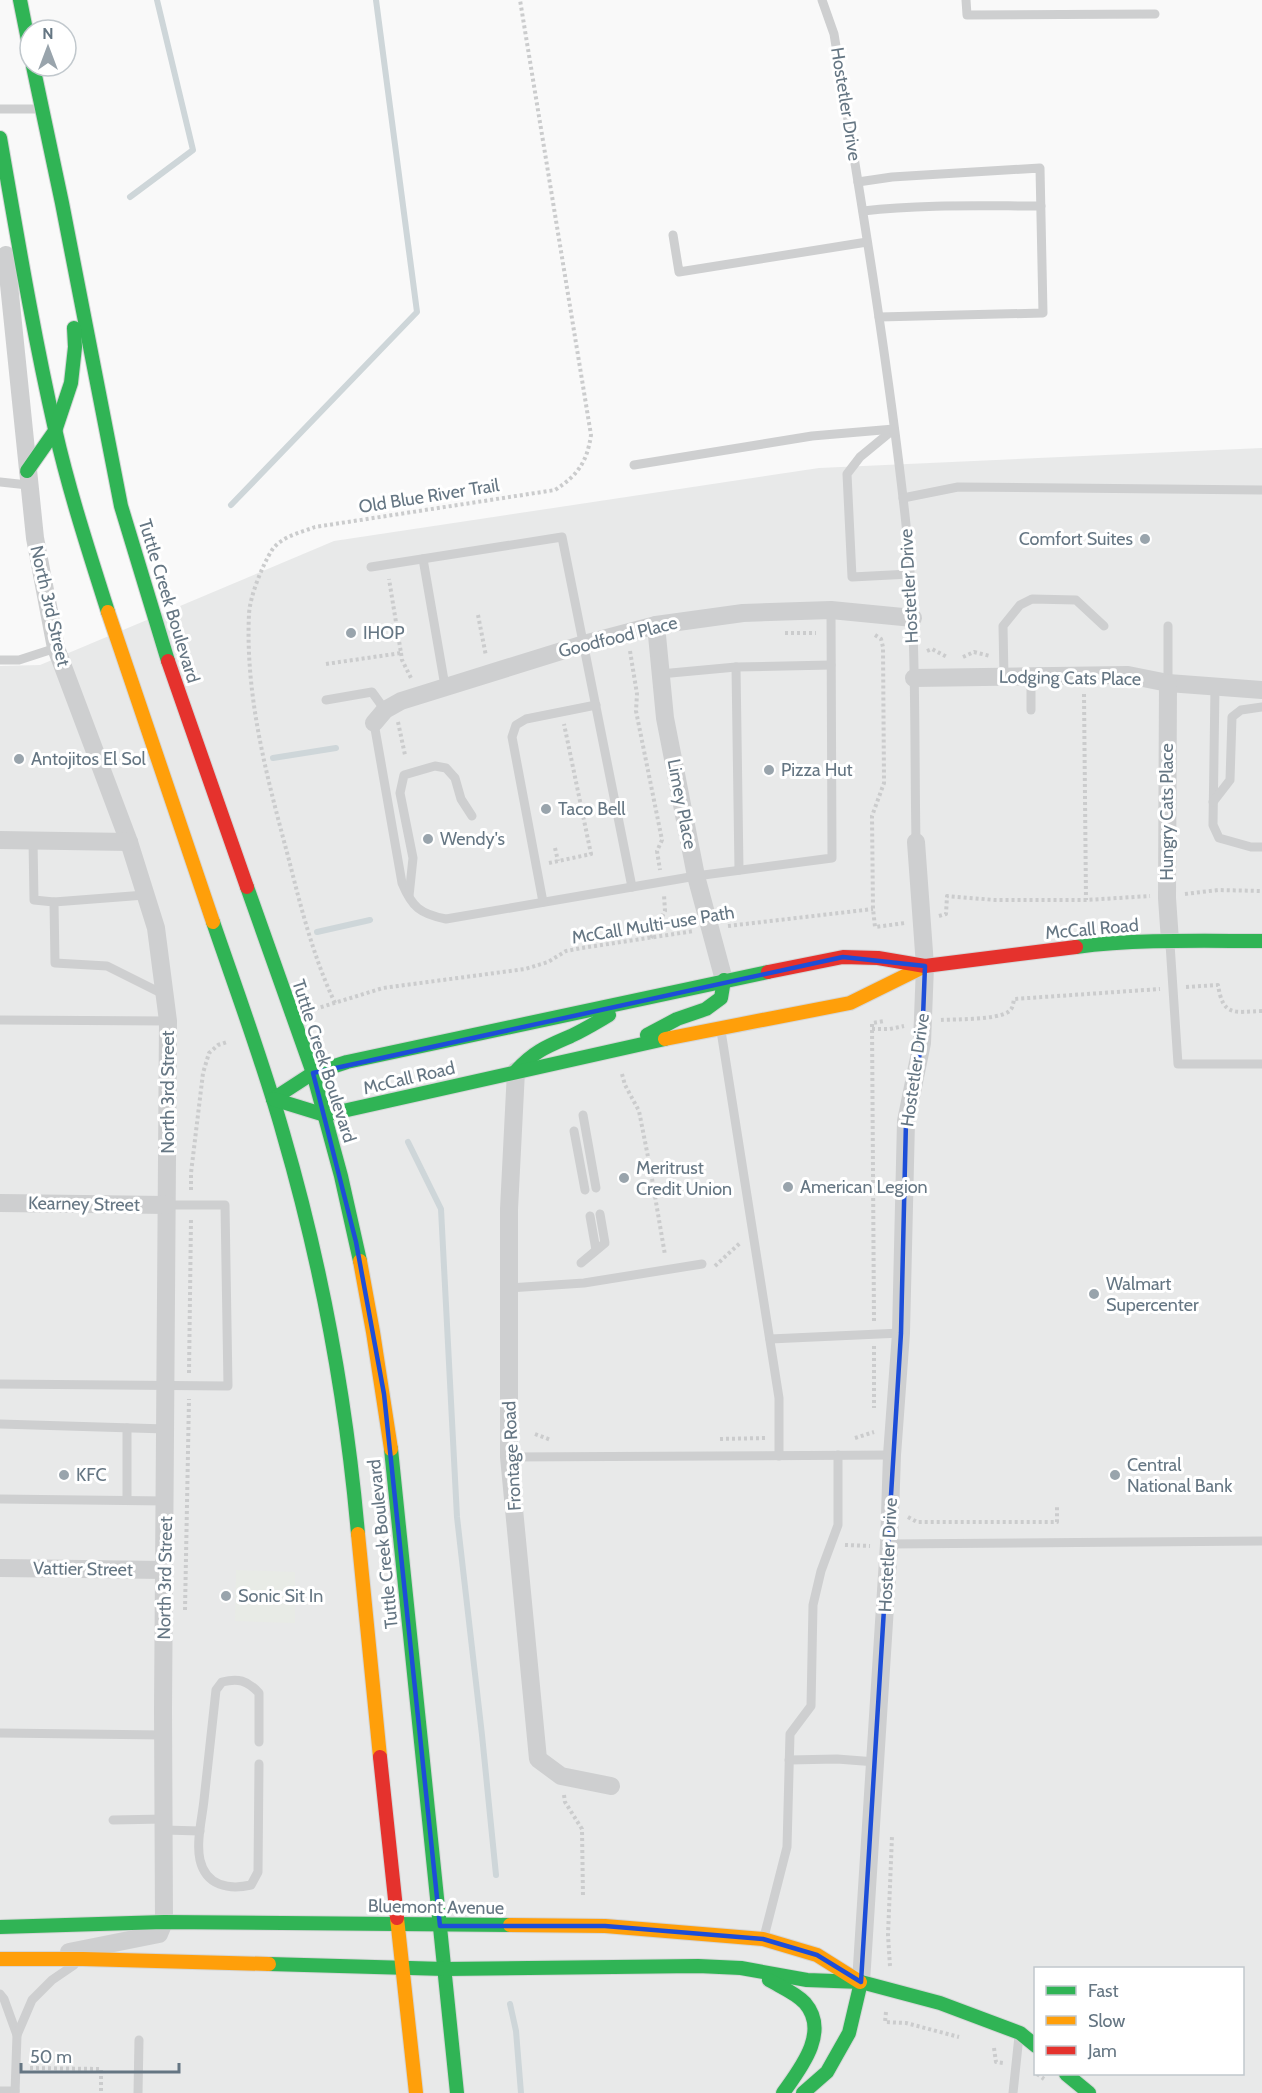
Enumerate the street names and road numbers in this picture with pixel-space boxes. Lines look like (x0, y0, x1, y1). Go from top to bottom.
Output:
street label: Hostetler Drive (826, 46, 866, 162)
street label: Old Blue River Trail (357, 474, 502, 518)
street label: Tuttle Creek Boulevard (134, 516, 204, 686)
street label: Hostetler Drive (895, 528, 923, 644)
street label: North 3rd Street (25, 543, 75, 669)
street label: Goodfood Place (556, 612, 680, 662)
street label: Lodging Cats Place (999, 666, 1141, 690)
street label: Hungry Cats Place (1156, 743, 1178, 881)
street label: Limey Place (662, 757, 702, 851)
street label: McCall Multi-use Path (570, 901, 736, 949)
street label: McCall Road (1044, 914, 1140, 944)
street label: Tuttle Creek Boulevard (287, 977, 361, 1145)
street label: Hostetler Drive (896, 1012, 934, 1128)
street label: North 3rd Street (157, 1030, 179, 1154)
street label: McCall Road (361, 1057, 457, 1099)
street label: Kearney Street (28, 1192, 140, 1216)
street label: Frontage Road (498, 1401, 526, 1511)
street label: Tuttle Creek Boulevard (363, 1458, 403, 1630)
street label: Hostetler Drive (874, 1497, 902, 1613)
street label: North 3rd Street (153, 1516, 177, 1640)
street label: Vattier Street (33, 1557, 133, 1581)
street label: Bluemont Avenue (368, 1895, 504, 1919)

